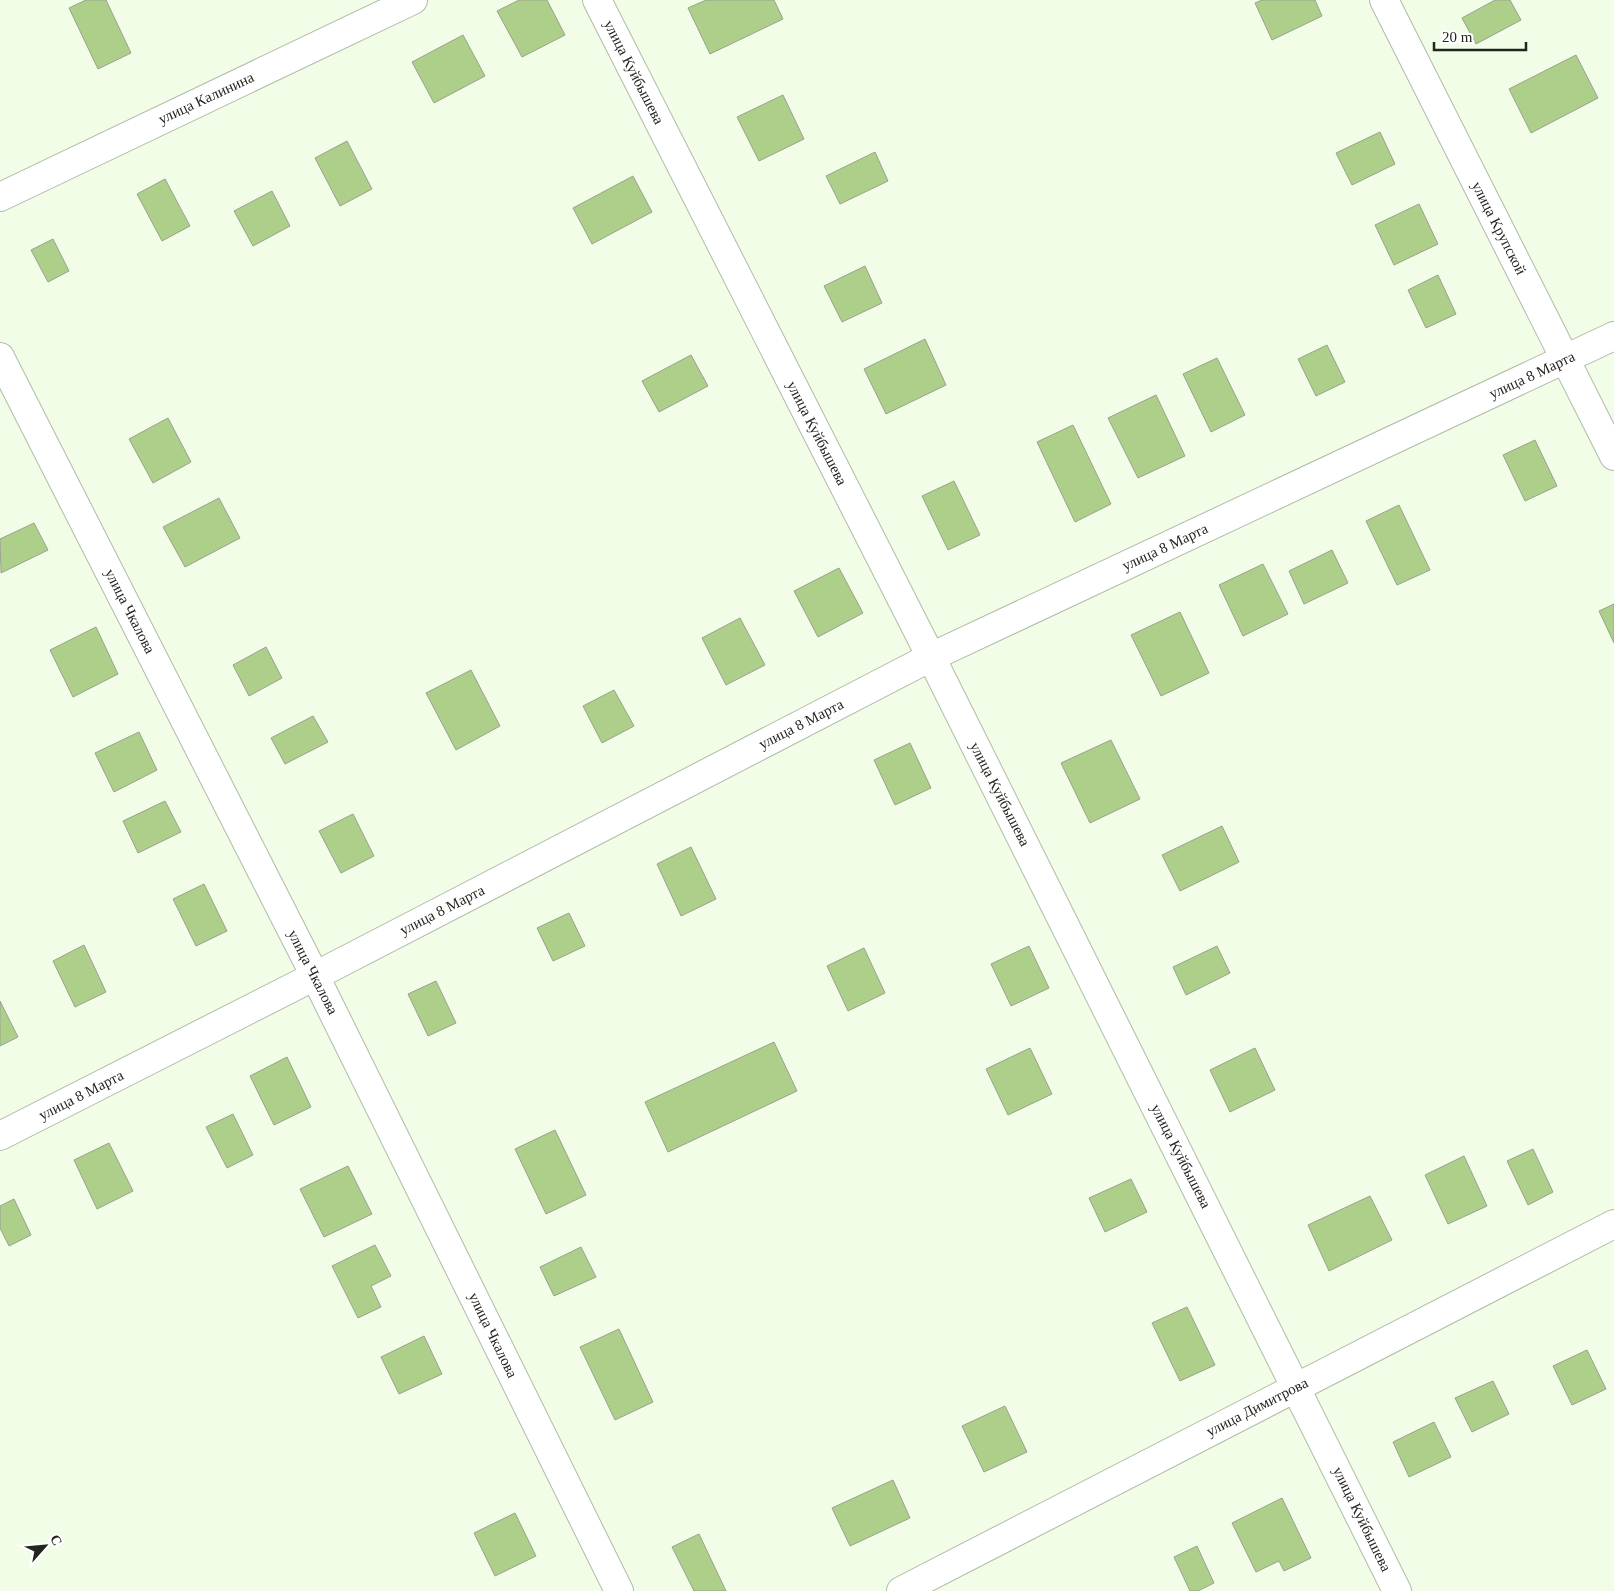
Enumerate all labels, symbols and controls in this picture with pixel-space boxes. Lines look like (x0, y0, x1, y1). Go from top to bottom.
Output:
street label: улица Куйбышева (601, 17, 667, 127)
scale bar (1434, 20, 1526, 52)
text: 20 m (1442, 29, 1473, 45)
street label: улица Калинина (156, 69, 257, 127)
street label: улица Крупской (1469, 179, 1529, 277)
street label: улица 8 Марта (1487, 348, 1578, 402)
street label: улица Куйбышева (784, 378, 850, 488)
street label: улица 8 Марта (1120, 520, 1211, 574)
street label: улица Чкалова (102, 566, 158, 656)
street label: улица 8 Марта (756, 696, 846, 752)
street label: улица Куйбышева (967, 739, 1033, 849)
street label: улица 8 Марта (397, 882, 487, 938)
street label: улица Чкалова (285, 927, 341, 1017)
street label: улица 8 Марта (36, 1067, 126, 1123)
street label: улица Куйбышева (1148, 1101, 1214, 1211)
street label: улица Чкалова (465, 1290, 521, 1381)
street label: улица Димитрова (1204, 1374, 1311, 1440)
street label: улица Куйбышева (1330, 1464, 1394, 1574)
north arrow (20, 1521, 70, 1571)
text: С (47, 1532, 65, 1548)

